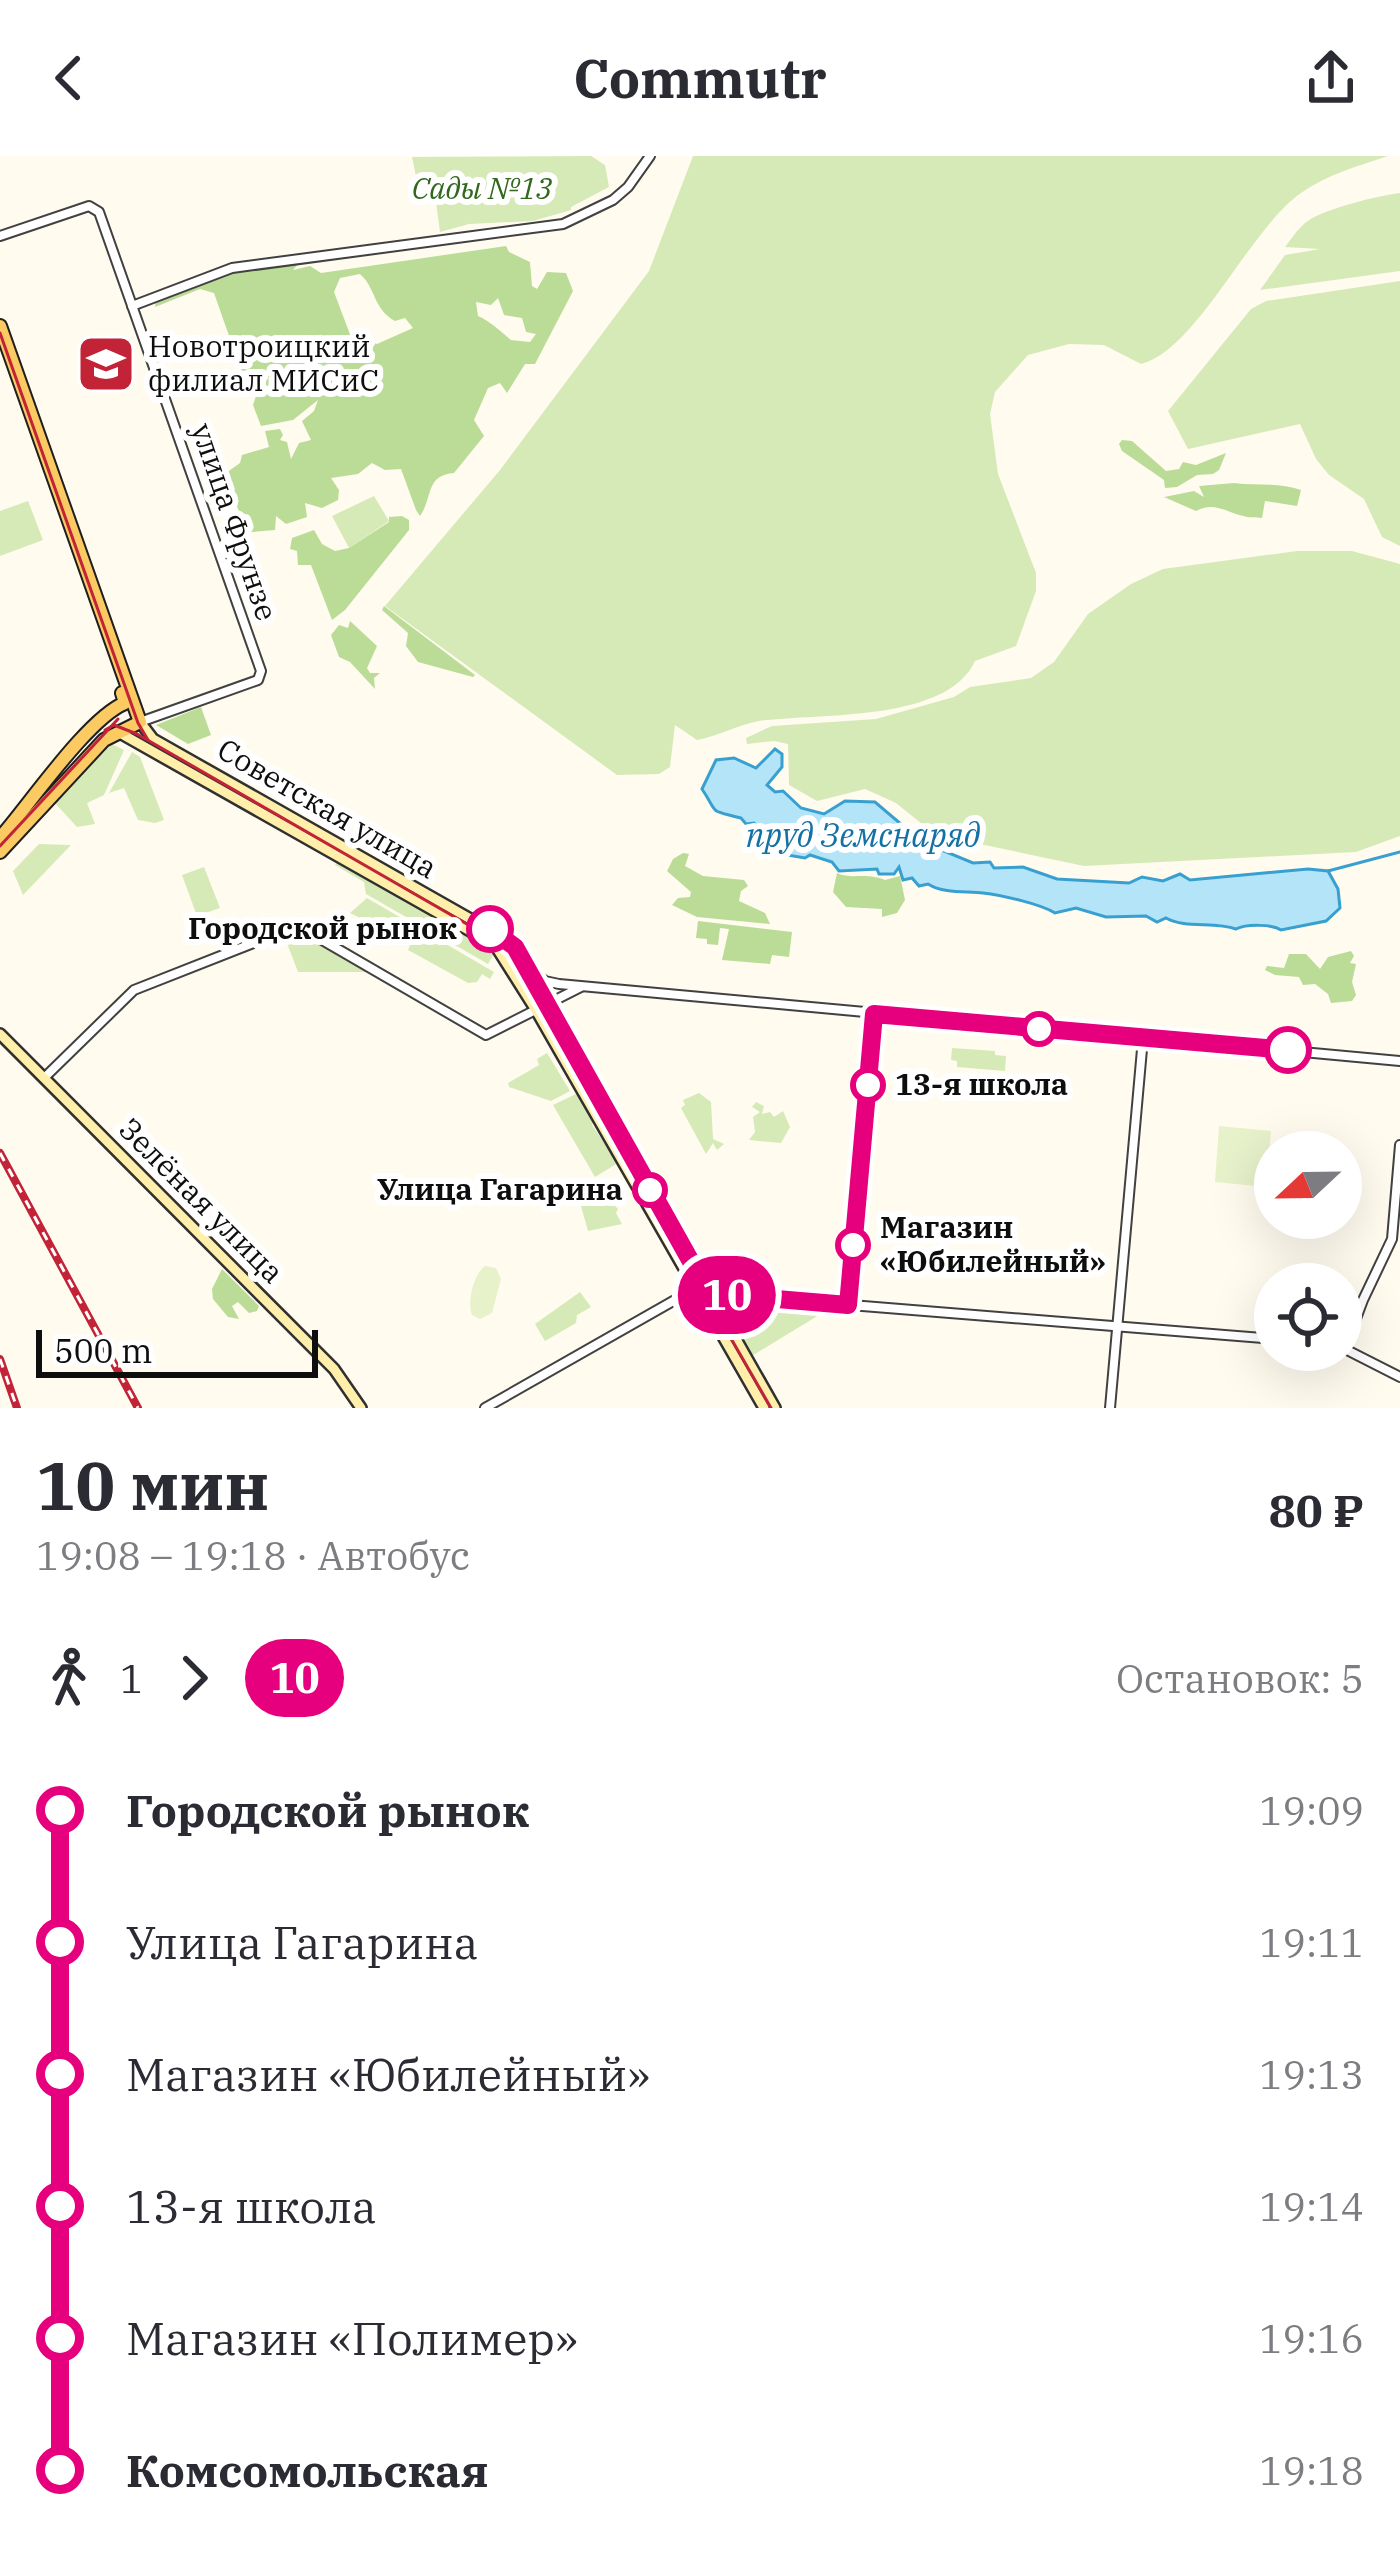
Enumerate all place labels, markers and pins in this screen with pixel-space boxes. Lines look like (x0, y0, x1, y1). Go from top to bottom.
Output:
place label: Новотроицкий филиал МИСиС (148, 326, 379, 399)
school or university icon: Новотроицкий филиал МИСиС (75, 333, 137, 395)
marker: Городской рынок (468, 907, 512, 951)
place label: Городской рынок (188, 908, 457, 947)
unlabelled marker (1023, 1013, 1055, 1045)
unlabelled marker (1266, 1028, 1310, 1072)
place label: 13-я школа (895, 1064, 1068, 1103)
marker: 13-я школа (852, 1069, 884, 1101)
place label: Улица Гагарина (377, 1169, 623, 1208)
marker: Улица Гагарина (634, 1174, 666, 1206)
place label: Магазин «Юбилейный» (880, 1207, 1106, 1280)
marker: Магазин «Юбилейный» (837, 1229, 869, 1261)

